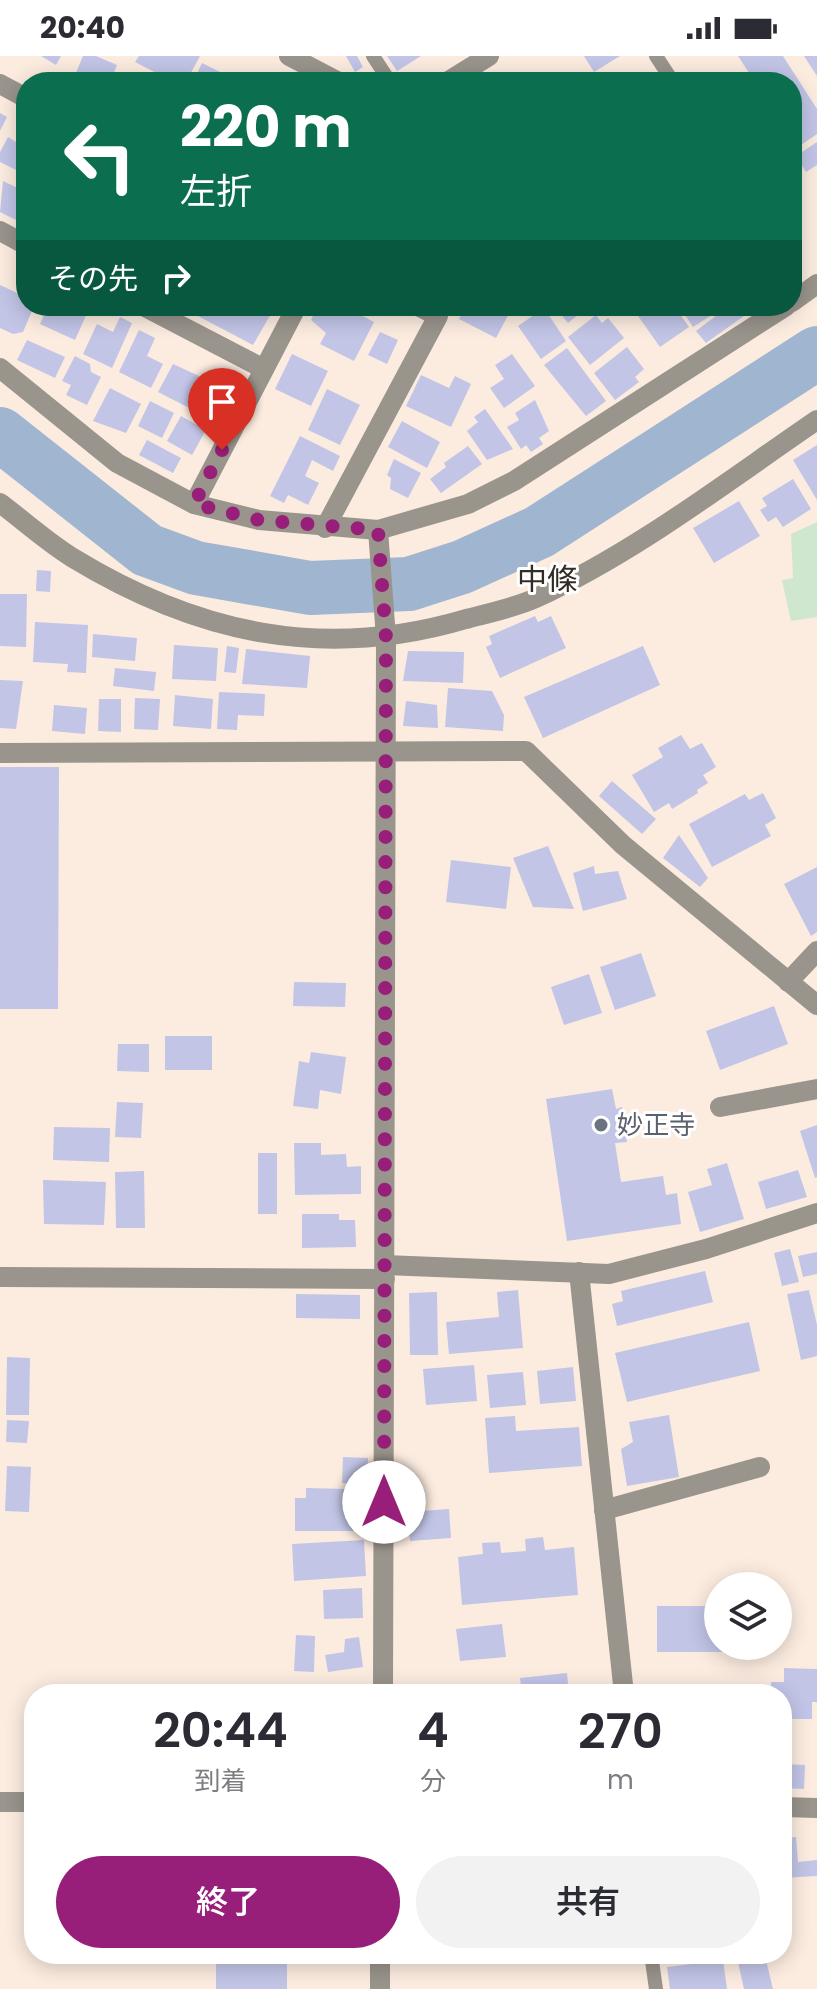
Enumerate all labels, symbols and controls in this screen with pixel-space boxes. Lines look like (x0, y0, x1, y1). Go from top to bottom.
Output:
text: 20:40 (40, 6, 125, 49)
text: 220 m (180, 88, 352, 167)
icon: left (48, 104, 152, 208)
text: 左折 (180, 166, 252, 217)
icon: right (154, 256, 198, 300)
text: その先 (48, 257, 138, 300)
pin (188, 368, 256, 450)
icon: arrive (200, 380, 244, 424)
district label: 中條 (517, 558, 577, 601)
place label: 妙正寺 (617, 1107, 695, 1143)
marker: 妙正寺 (592, 1116, 610, 1134)
position arrow (342, 1460, 426, 1544)
map controls (704, 1572, 792, 1660)
button: layers (704, 1572, 792, 1660)
text: 20:44 (153, 1697, 288, 1764)
text: 4 (417, 1697, 449, 1764)
text: 270 (578, 1698, 663, 1765)
text: m (607, 1762, 634, 1798)
text: 到着 (195, 1763, 247, 1799)
text: 分 (420, 1763, 446, 1799)
button: 終了 (56, 1856, 400, 1948)
button: 共有 (416, 1856, 760, 1948)

